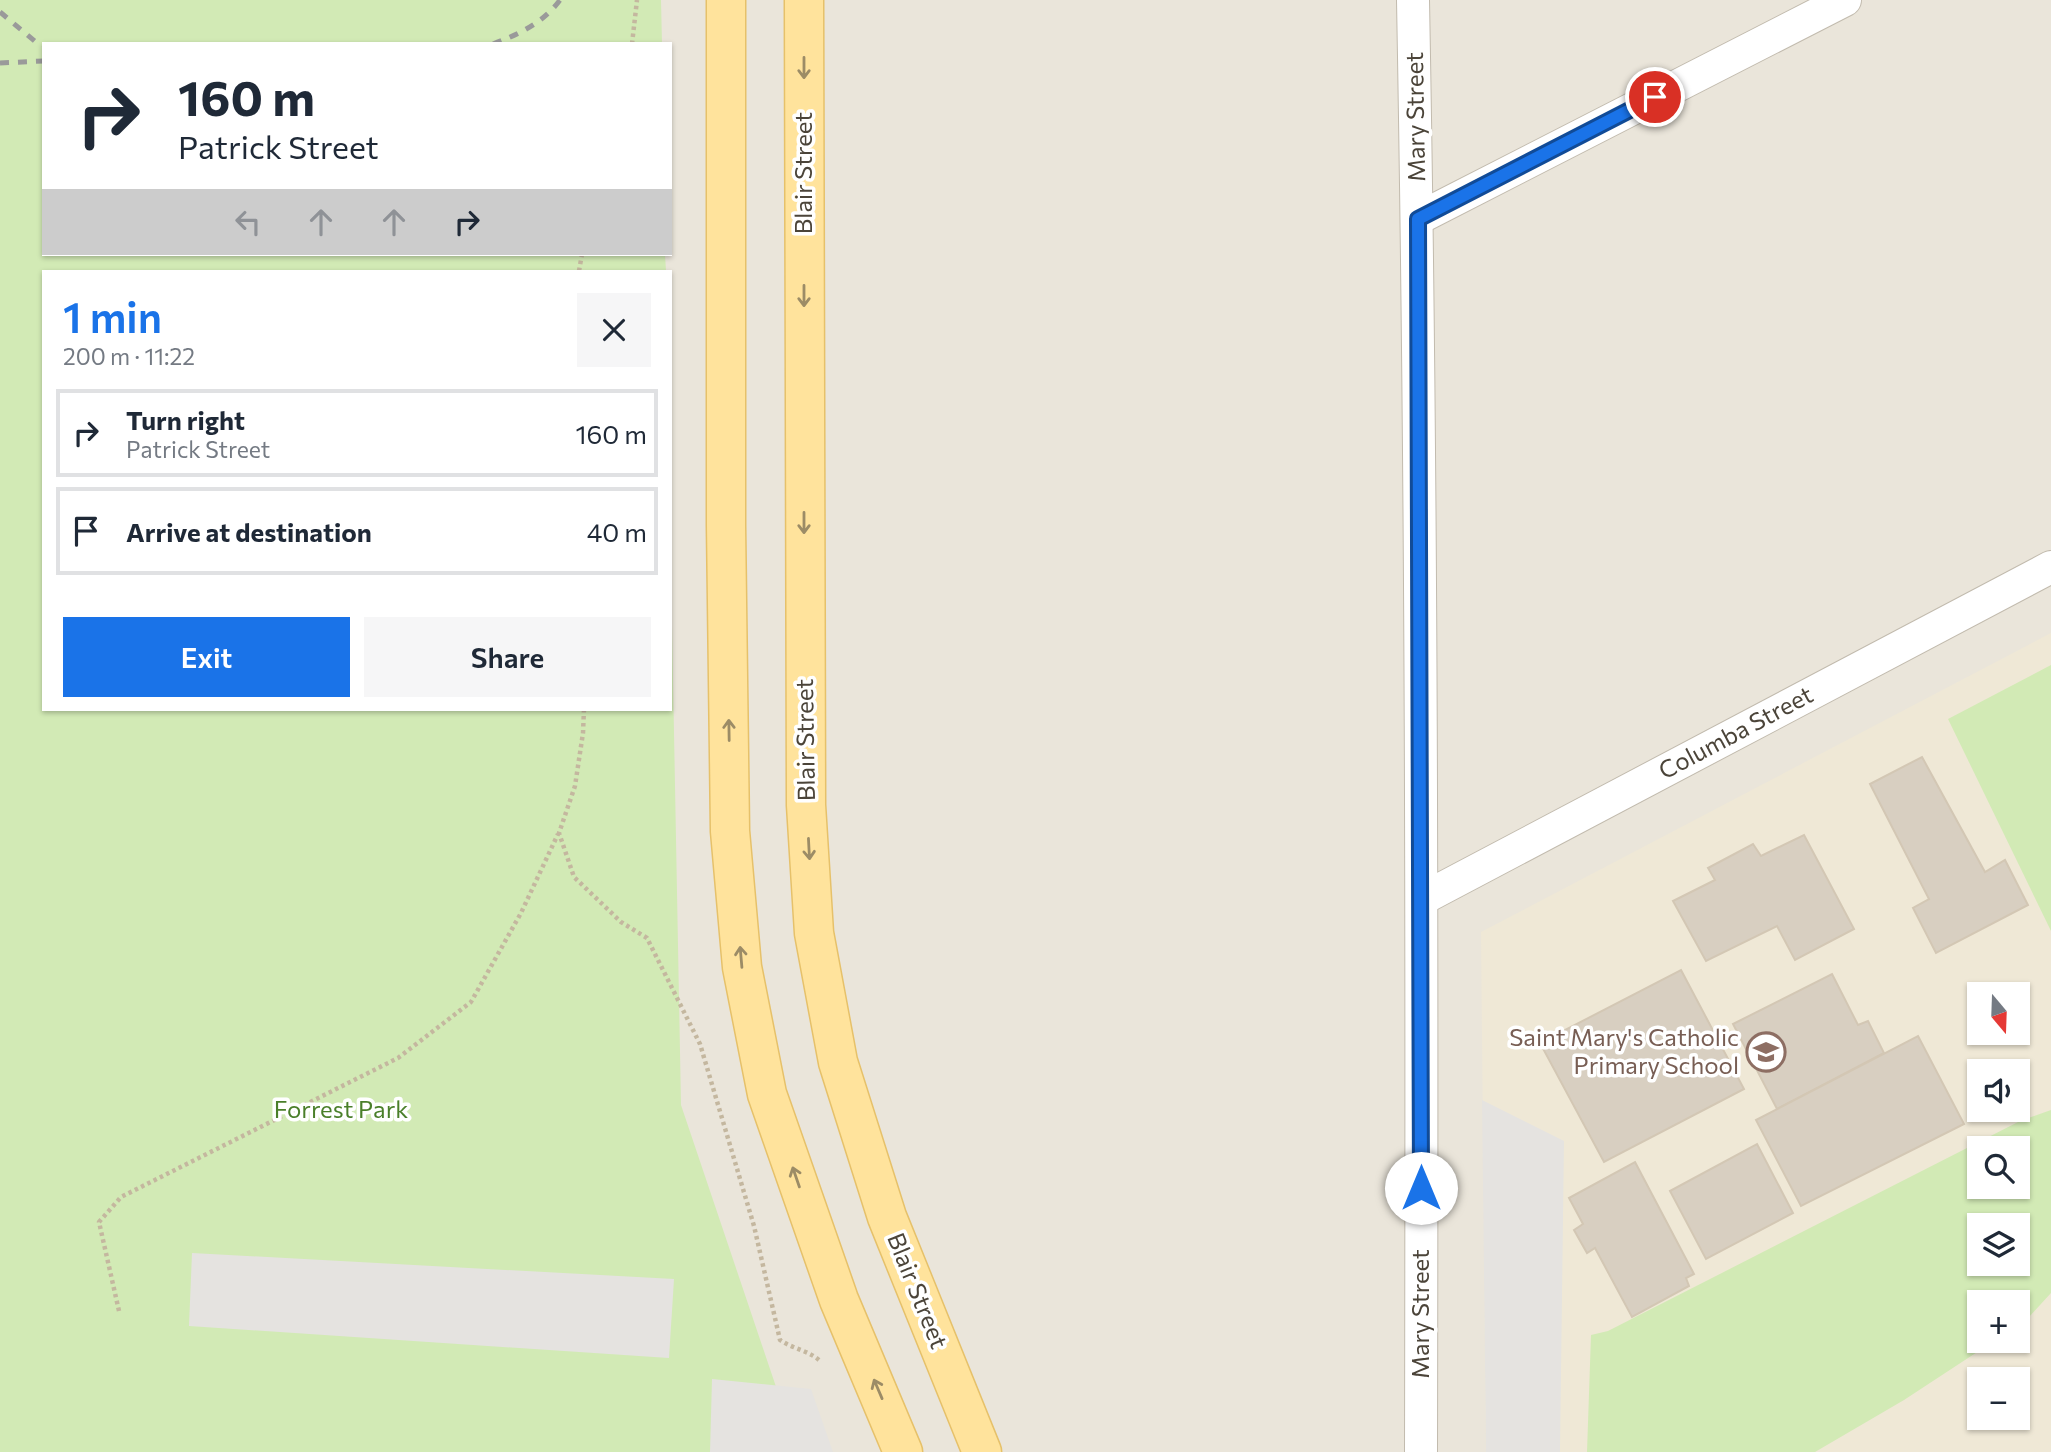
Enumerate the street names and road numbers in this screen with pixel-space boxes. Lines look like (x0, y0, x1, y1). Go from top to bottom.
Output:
street label: Mary Street (1399, 52, 1430, 182)
street label: Blair Street (788, 112, 817, 234)
street label: Blair Street (789, 678, 820, 801)
street label: Columba Street (1653, 679, 1817, 784)
street label: Blair Street (882, 1228, 955, 1353)
street label: Mary Street (1405, 1249, 1434, 1379)

